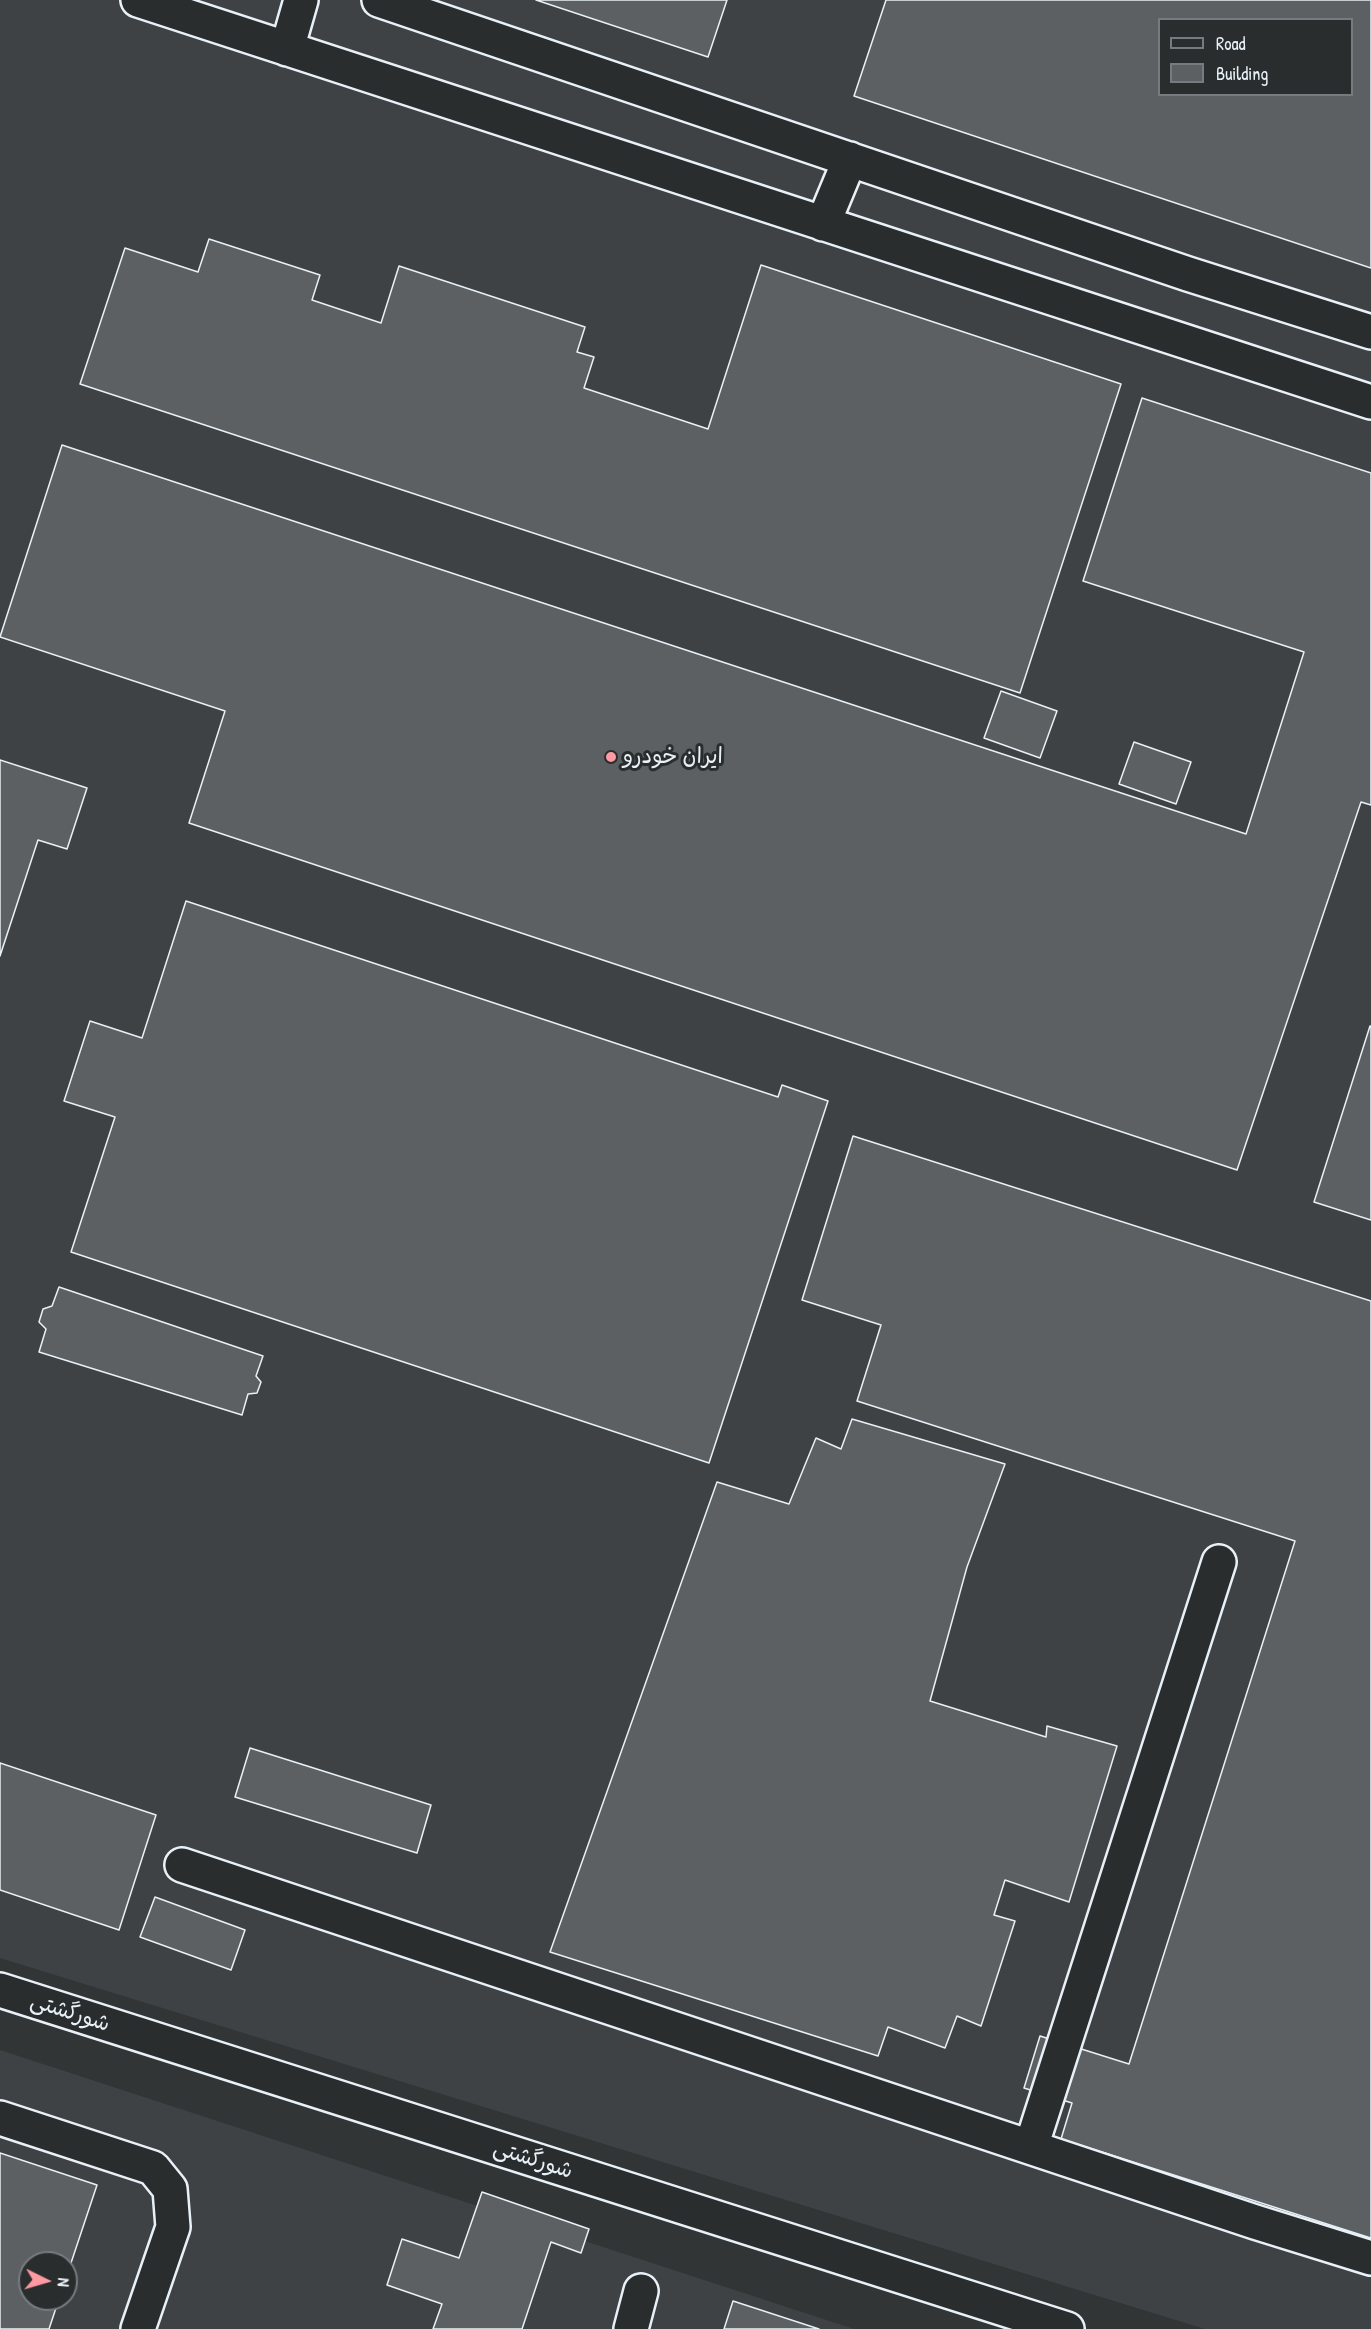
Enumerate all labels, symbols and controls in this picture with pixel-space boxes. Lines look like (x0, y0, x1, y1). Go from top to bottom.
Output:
legend (1158, 18, 1353, 96)
text: Road (1216, 31, 1246, 56)
text: Building (1216, 61, 1268, 86)
place label: ایران خودرو (623, 744, 723, 770)
marker: ایران خودرو (604, 750, 618, 764)
street label: شورگشتی (27, 1988, 113, 2038)
street label: شورگشتی (490, 2135, 576, 2185)
north arrow (18, 2251, 78, 2311)
text: N (53, 2277, 75, 2288)

